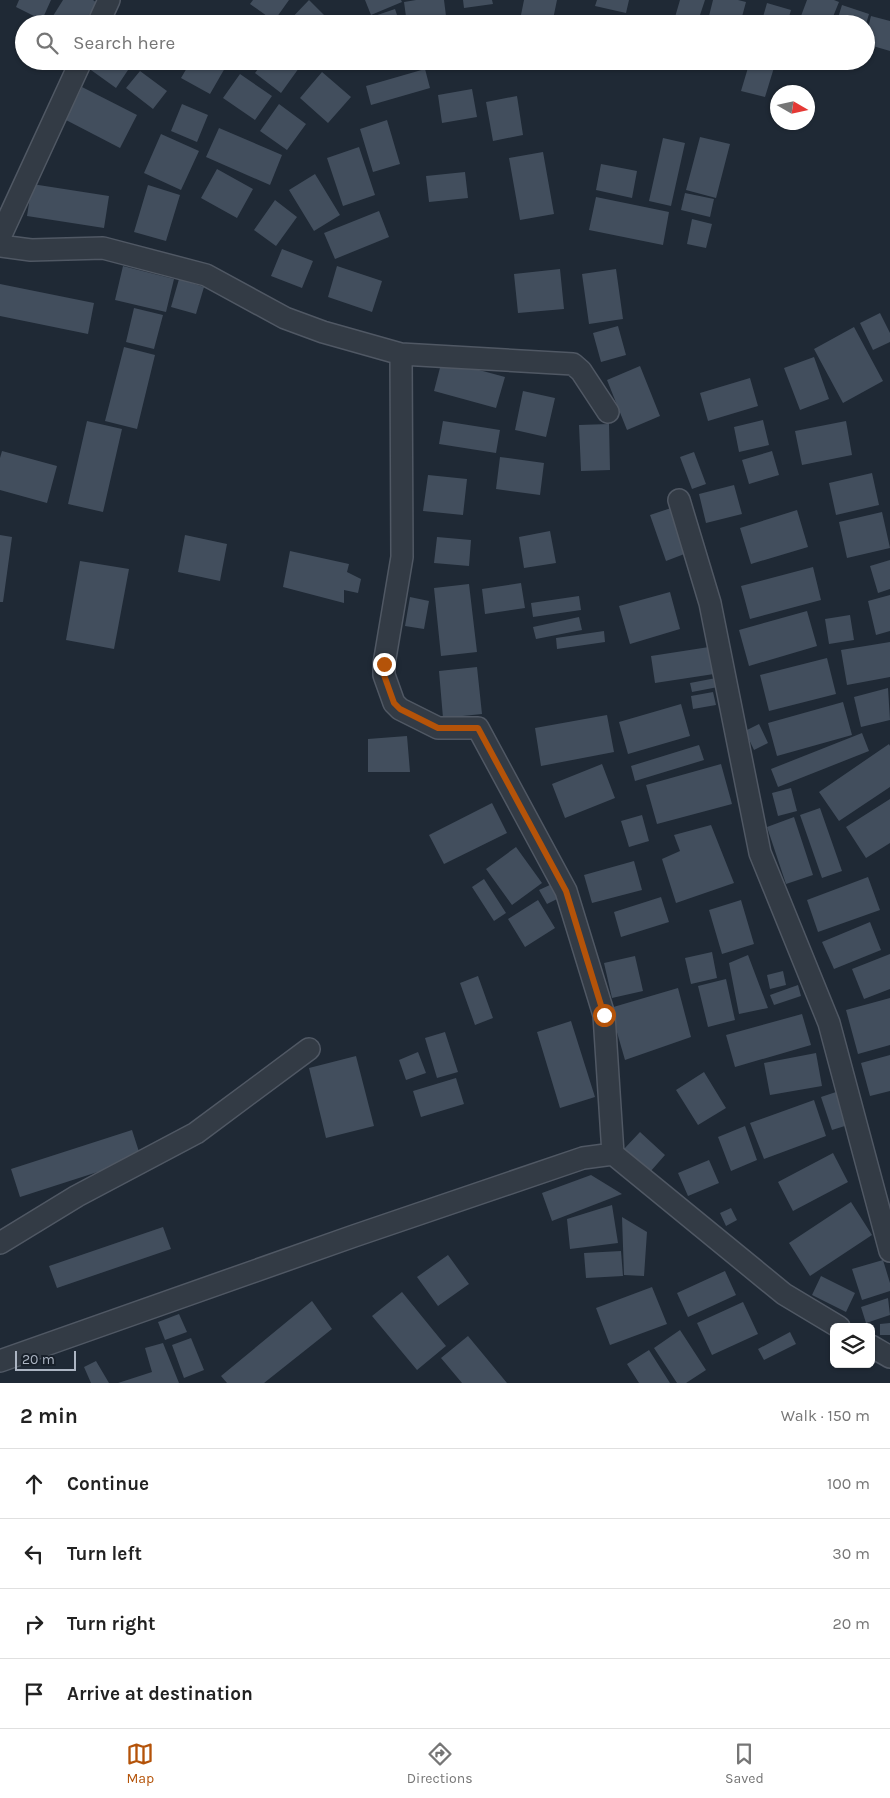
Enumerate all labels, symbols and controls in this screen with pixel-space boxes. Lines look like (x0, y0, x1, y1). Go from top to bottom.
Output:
search box (15, 15, 875, 70)
icon: search (33, 29, 61, 57)
text: Search here (73, 32, 175, 54)
north arrow (770, 85, 815, 130)
route end (373, 653, 396, 676)
route start (593, 1004, 616, 1027)
map controls (830, 1323, 875, 1368)
button: layers (830, 1323, 875, 1368)
scale bar (15, 1348, 76, 1371)
text: 20 m (22, 1351, 55, 1368)
text: 2 min (20, 1404, 78, 1428)
text: Walk · 150 m (781, 1406, 870, 1425)
icon: ahead (20, 1470, 48, 1498)
text: Continue (67, 1473, 149, 1495)
text: 100 m (827, 1474, 870, 1493)
icon: left (20, 1540, 48, 1568)
text: Turn left (67, 1543, 142, 1565)
text: 30 m (832, 1544, 870, 1563)
icon: right (20, 1610, 48, 1638)
text: Turn right (67, 1613, 156, 1635)
text: 20 m (832, 1614, 870, 1633)
icon: arrive (20, 1680, 48, 1708)
text: Arrive at destination (67, 1683, 253, 1705)
tab: Map (126, 1740, 154, 1787)
tab: Directions (407, 1740, 473, 1787)
tab: Saved (725, 1740, 764, 1787)

